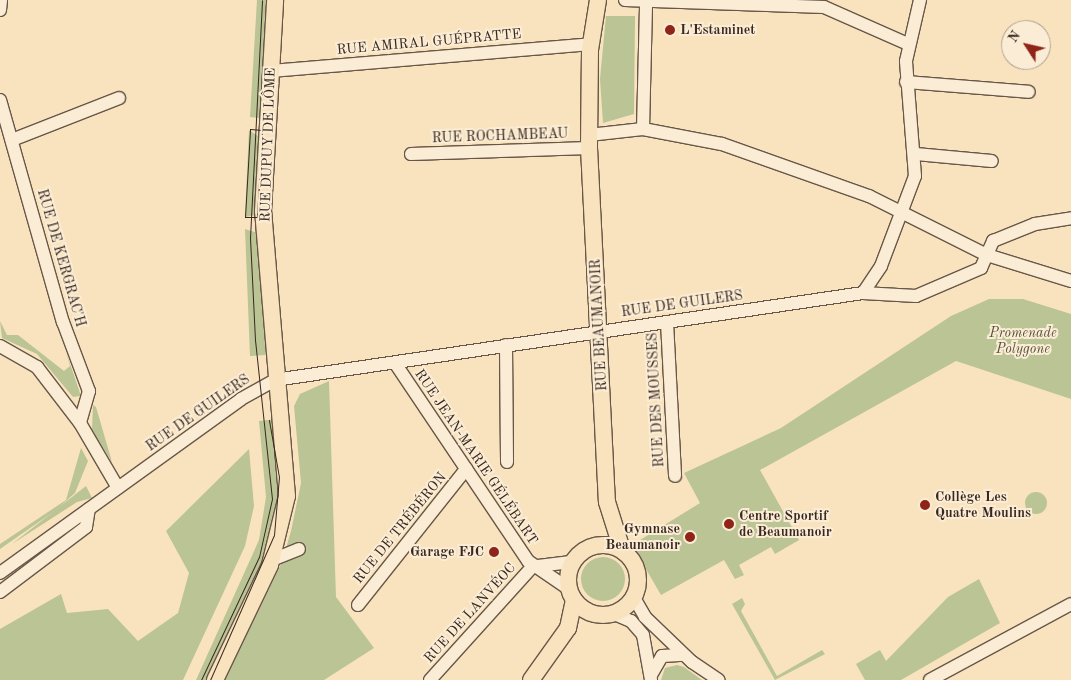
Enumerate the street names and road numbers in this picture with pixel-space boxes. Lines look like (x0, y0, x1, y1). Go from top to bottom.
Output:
street label: RUE AMIRAL GUÉPRATTE (336, 26, 522, 58)
street label: RUE DUPUY DE LÔME (257, 67, 279, 223)
street label: RUE ROCHAMBEAU (431, 125, 569, 147)
street label: RUE DE KERGRAC'H (33, 187, 89, 329)
street label: RUE BEAUMANOIR (587, 258, 611, 392)
street label: RUE DE GUILERS (620, 287, 744, 321)
street label: RUE DES MOUSSES (644, 332, 668, 468)
street label: RUE JEAN-MARIE GÉLÉBART (411, 366, 541, 548)
street label: RUE DE GUILERS (143, 371, 253, 455)
street label: RUE DE TRÉBÉRON (350, 469, 450, 587)
street label: RUE DE LANVÉOC (421, 559, 519, 667)

